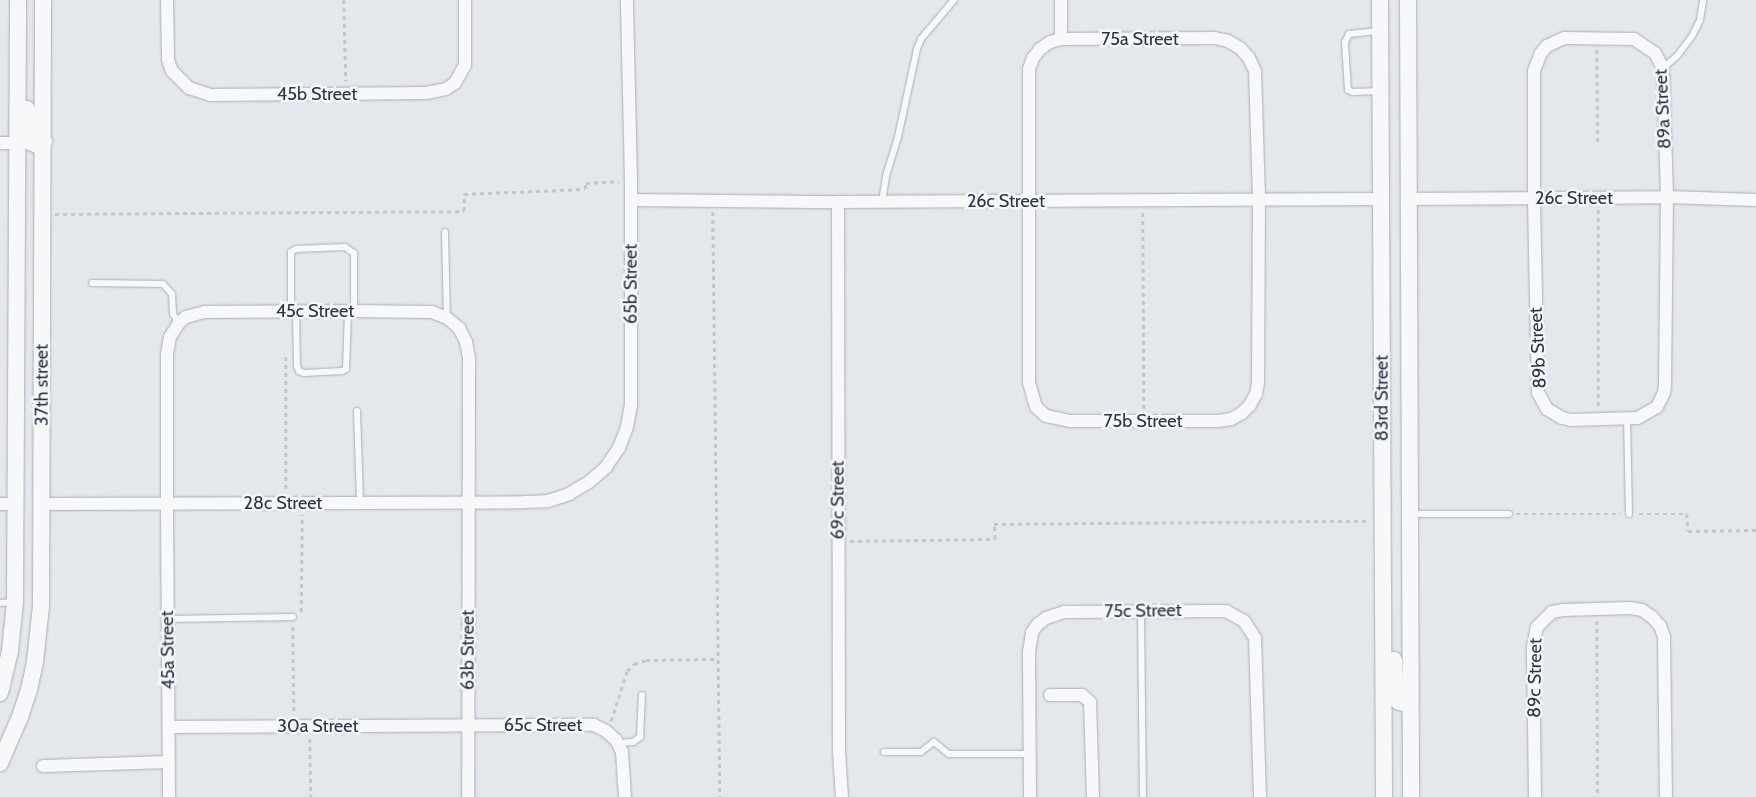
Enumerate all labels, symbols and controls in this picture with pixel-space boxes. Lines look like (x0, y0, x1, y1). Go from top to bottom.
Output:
street label: 75a Street (1101, 28, 1179, 50)
street label: 89a Street (1650, 68, 1676, 150)
street label: 45b Street (277, 83, 357, 105)
street label: 26c Street (1535, 187, 1613, 209)
street label: 26c Street (967, 190, 1045, 212)
street label: 65b Street (620, 244, 642, 324)
street label: 45c Street (276, 300, 354, 322)
street label: 89b Street (1525, 307, 1551, 389)
street label: 37th street (31, 344, 53, 426)
street label: 83rd Street (1371, 355, 1393, 441)
street label: 75b Street (1103, 410, 1183, 432)
street label: 69c Street (827, 461, 849, 539)
street label: 28c Street (244, 492, 322, 514)
street label: 75c Street (1104, 600, 1182, 622)
street label: 45a Street (157, 610, 179, 690)
street label: 63b Street (457, 610, 479, 690)
street label: 89c Street (1524, 638, 1546, 718)
street label: 65c Street (504, 714, 582, 736)
street label: 30a Street (277, 715, 359, 737)

